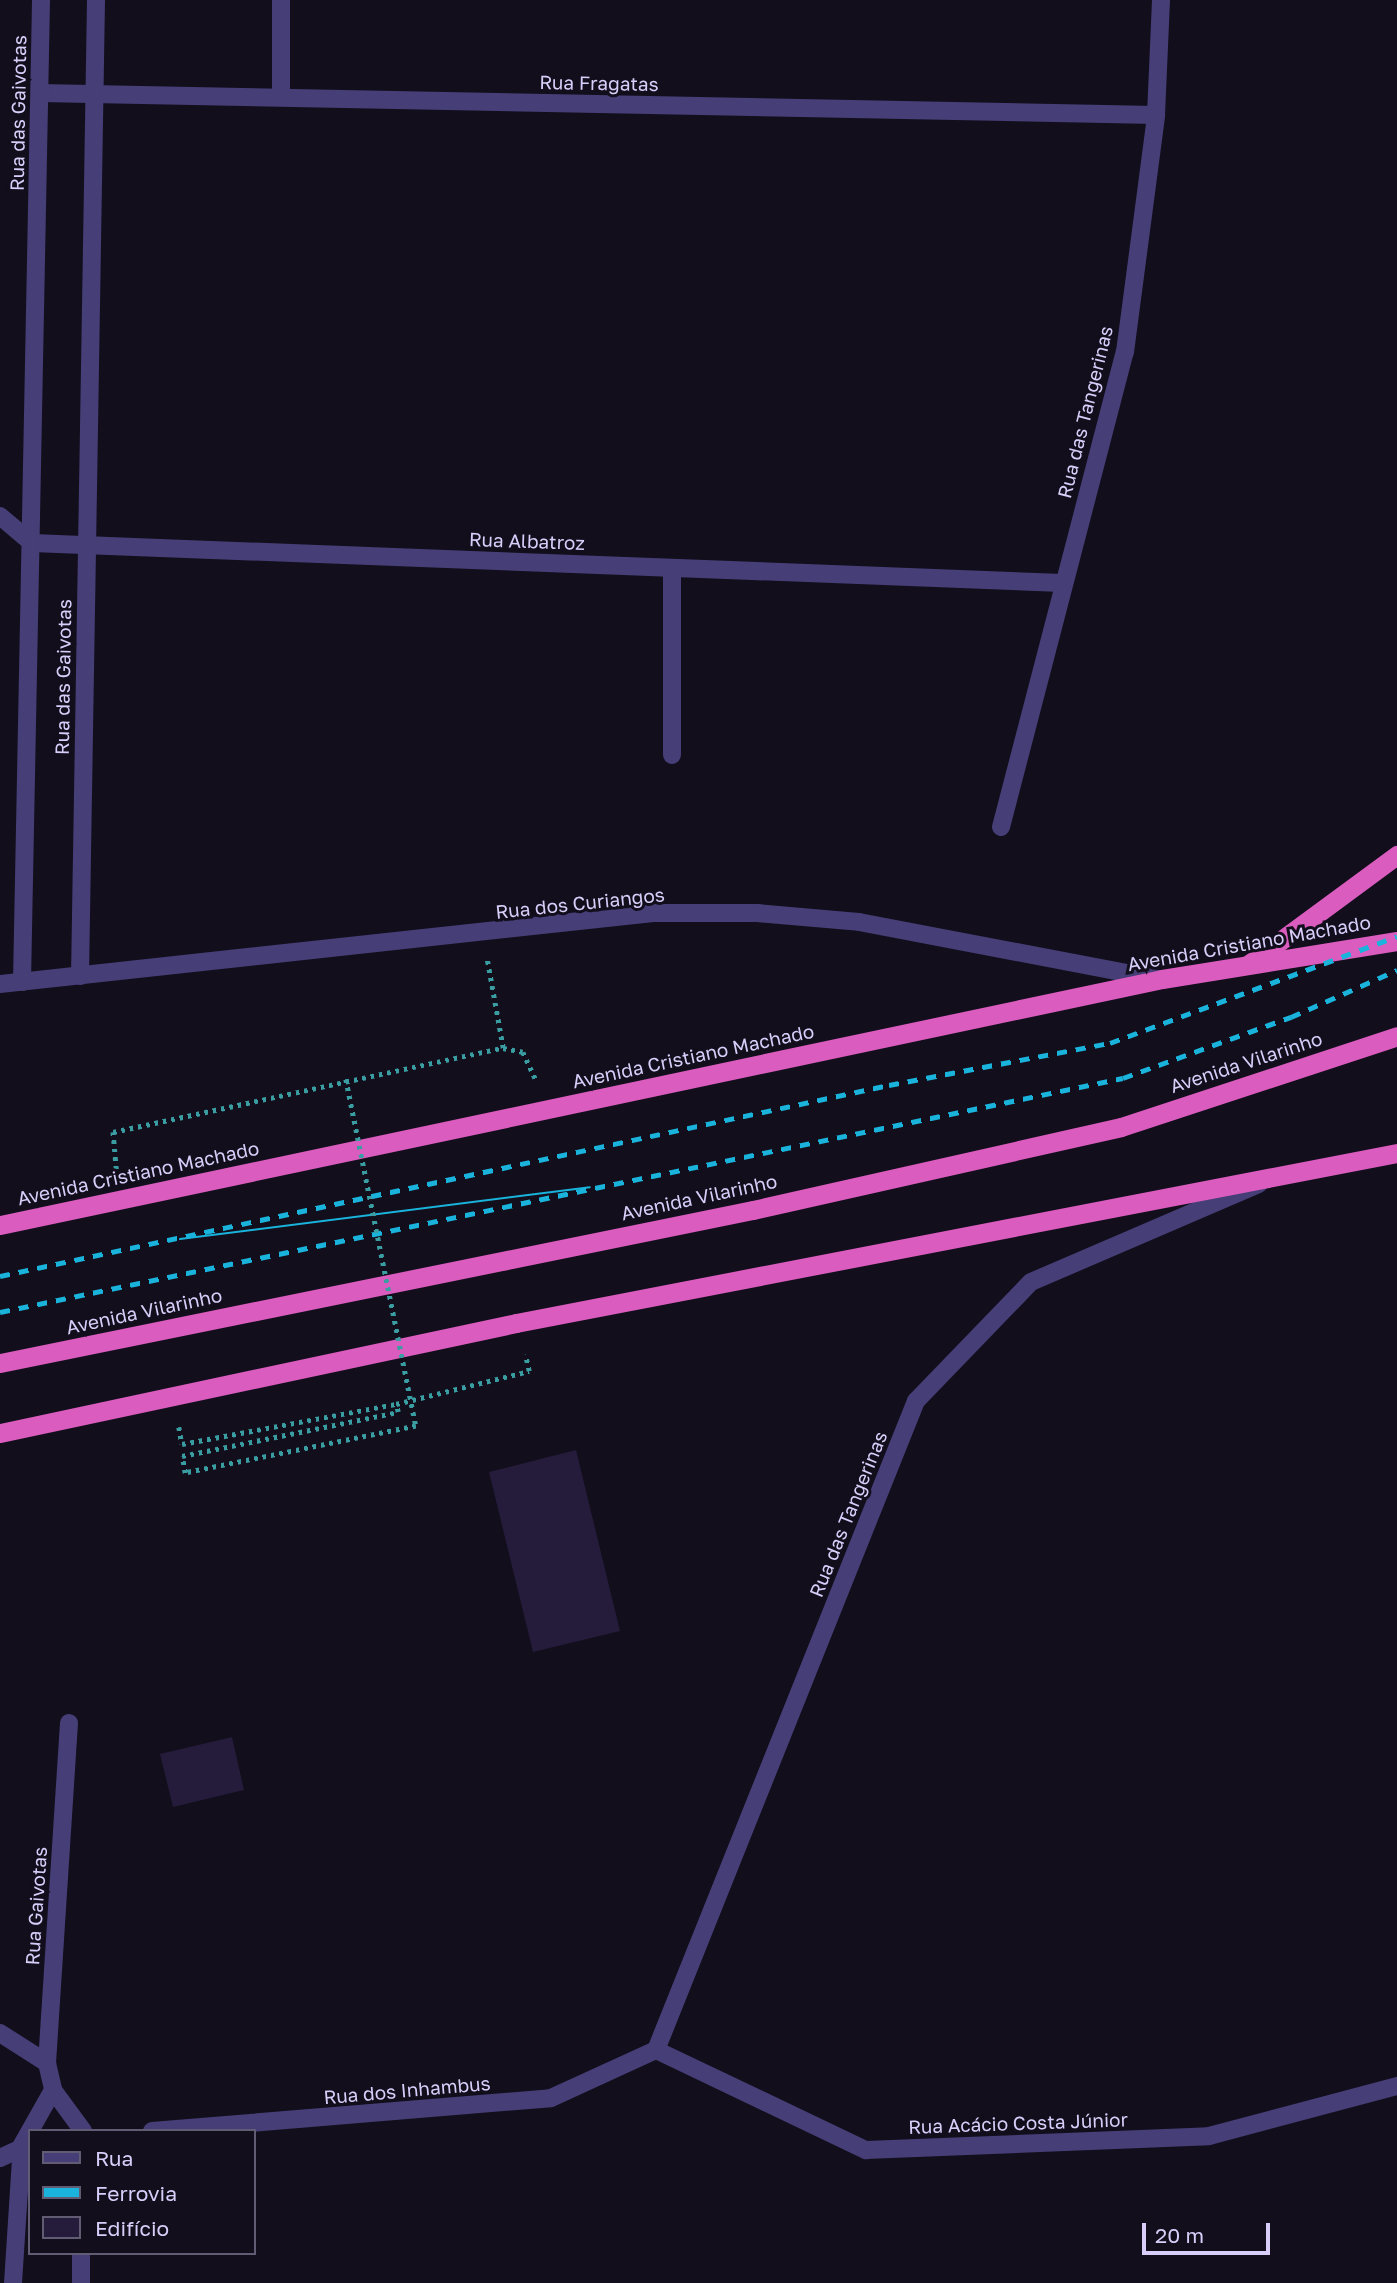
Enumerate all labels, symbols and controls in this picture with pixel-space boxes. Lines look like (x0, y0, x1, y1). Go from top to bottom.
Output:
street label: Rua das Gaivotas (5, 35, 31, 191)
street label: Rua Fragatas (539, 71, 659, 95)
street label: Rua das Tangerinas (1053, 323, 1117, 501)
street label: Rua Albatroz (469, 528, 585, 554)
street label: Rua das Gaivotas (50, 599, 76, 755)
street label: Rua dos Curiangos (494, 883, 666, 923)
street label: Avenida Cristiano Machado (1126, 910, 1372, 976)
street label: Avenida Cristiano Machado (570, 1019, 816, 1093)
street label: Avenida Vilarinho (1167, 1027, 1325, 1097)
street label: Avenida Cristiano Machado (15, 1136, 261, 1210)
street label: Avenida Vilarinho (619, 1169, 779, 1225)
street label: Avenida Vilarinho (64, 1283, 224, 1339)
street label: Rua das Tangerinas (804, 1428, 892, 1600)
street label: Rua Gaivotas (20, 1846, 52, 1966)
street label: Rua dos Inhambus (323, 2071, 491, 2109)
street label: Rua Acácio Costa Júnior (908, 2108, 1128, 2138)
legend (28, 2129, 256, 2255)
text: Rua (95, 2145, 133, 2171)
text: Ferrovia (95, 2180, 177, 2206)
scale bar (1145, 2210, 1273, 2254)
text: Edifício (95, 2215, 169, 2241)
text: 20 m (1155, 2222, 1204, 2248)

